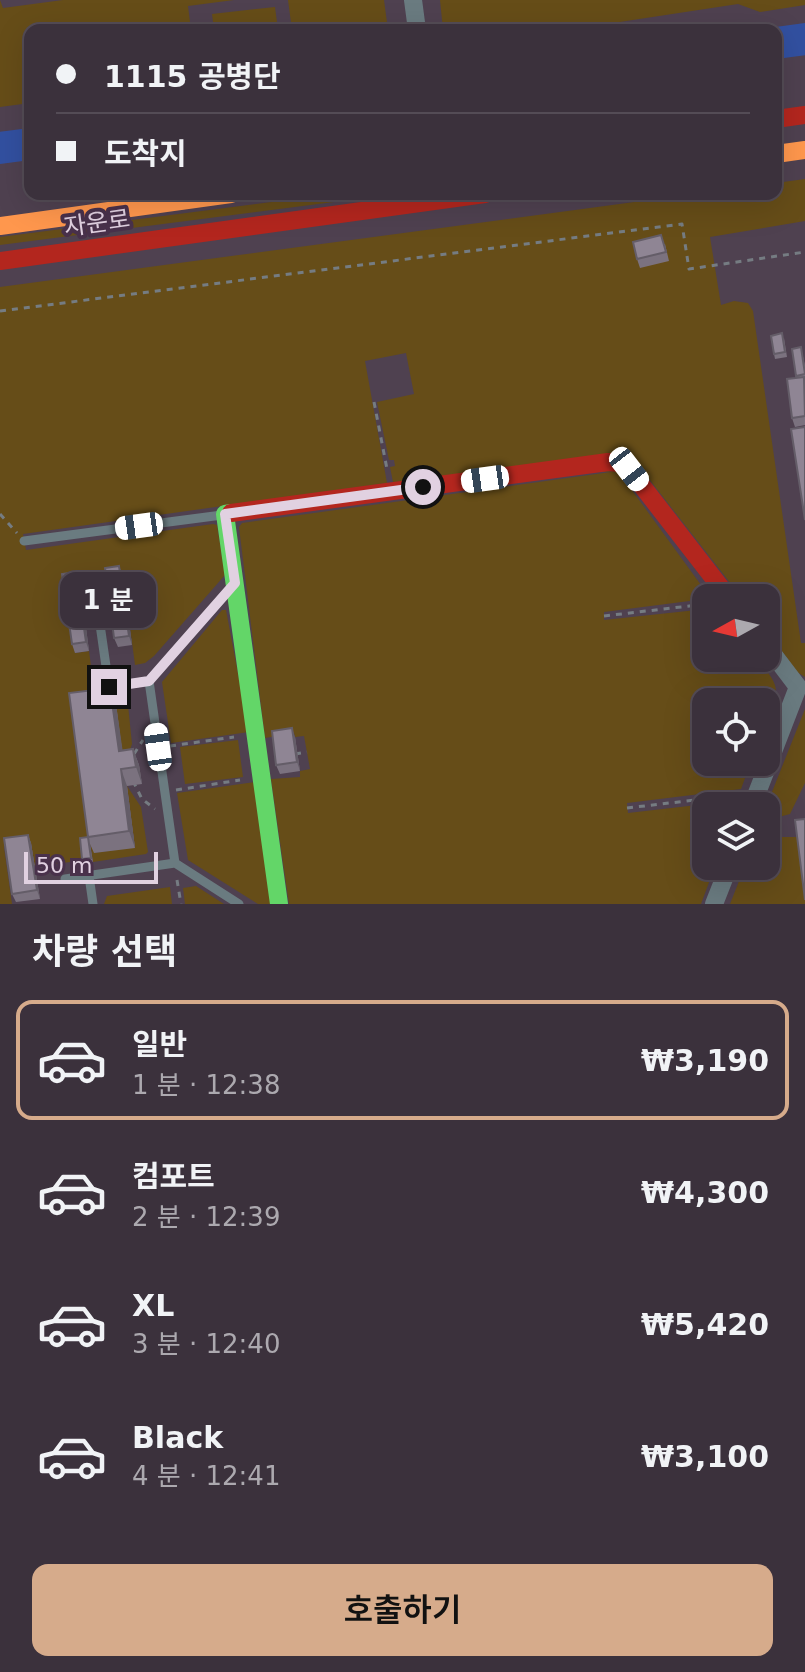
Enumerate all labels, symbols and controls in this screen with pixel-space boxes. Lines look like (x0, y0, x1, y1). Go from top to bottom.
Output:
text: 1115 공병단 (104, 59, 281, 94)
text: 도착지 (104, 136, 187, 171)
street label: 자운로 (62, 205, 132, 241)
car (605, 443, 653, 495)
car (460, 464, 510, 494)
route start (405, 469, 441, 505)
car (114, 511, 164, 541)
callout: 1 분 (61, 571, 157, 627)
north arrow (692, 584, 780, 672)
map controls (692, 584, 780, 880)
text: 1 분 (82, 585, 134, 615)
route end (91, 669, 127, 705)
button: locate (692, 688, 780, 776)
car (143, 722, 173, 772)
button: layers (692, 792, 780, 880)
scale bar (24, 848, 158, 884)
text: 50 m (36, 853, 92, 878)
text: 차량 선택 (32, 931, 177, 972)
icon: car (36, 1024, 108, 1096)
text: 일반 (132, 1027, 187, 1062)
text: ₩3,190 (641, 1043, 769, 1078)
text: 1 분 · 12:38 (132, 1070, 280, 1100)
icon: car (36, 1156, 108, 1228)
text: 컴포트 (132, 1159, 215, 1194)
text: ₩4,300 (641, 1175, 769, 1210)
text: 2 분 · 12:39 (132, 1202, 280, 1232)
icon: car (36, 1288, 108, 1360)
text: XL (132, 1288, 174, 1323)
text: ₩5,420 (641, 1307, 769, 1342)
text: 3 분 · 12:40 (132, 1329, 280, 1359)
icon: car (36, 1420, 108, 1492)
text: Black (132, 1420, 223, 1455)
text: ₩3,100 (641, 1439, 769, 1474)
text: 4 분 · 12:41 (132, 1461, 280, 1491)
button: 호출하기 (32, 1564, 773, 1656)

